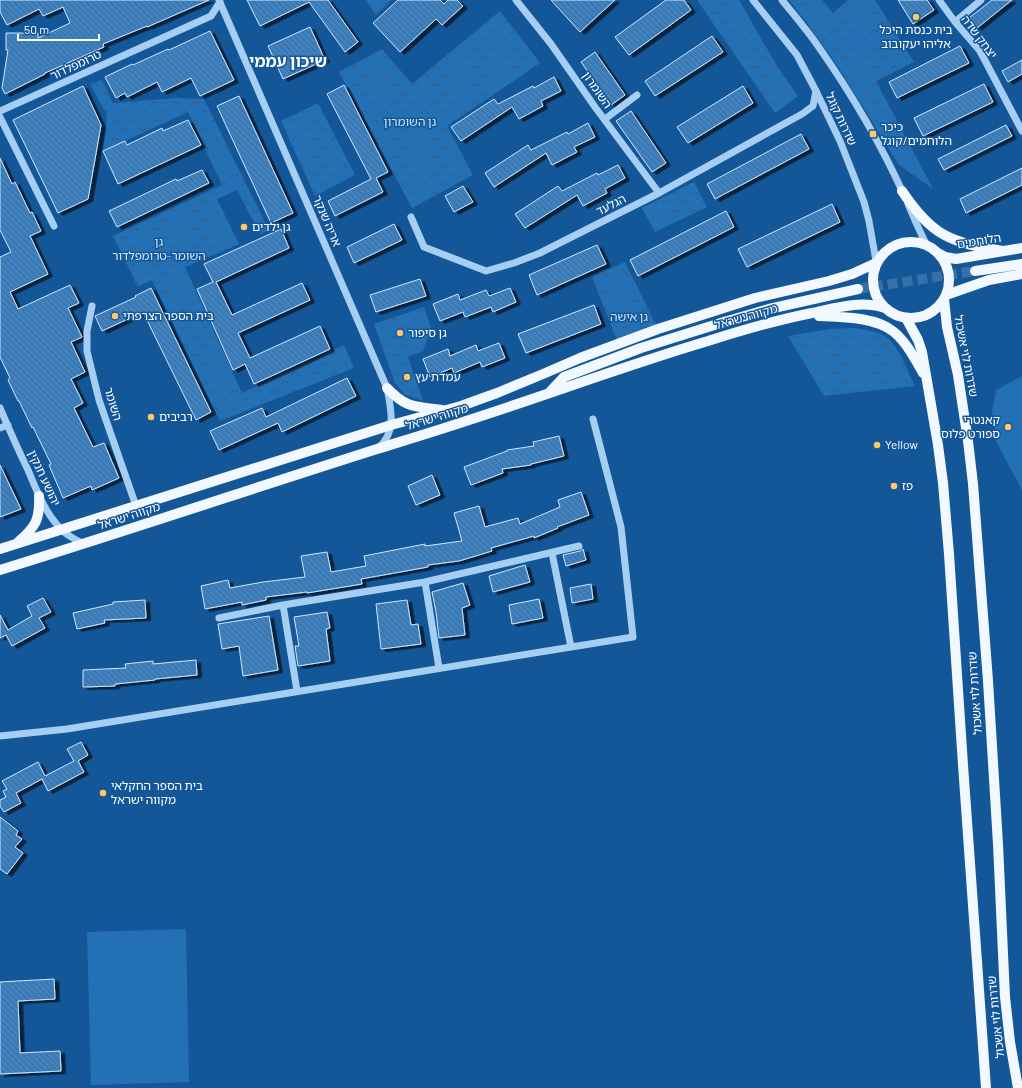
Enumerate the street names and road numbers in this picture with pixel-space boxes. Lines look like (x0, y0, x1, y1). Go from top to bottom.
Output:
street label: יצחק שדה (959, 12, 1001, 61)
street label: טרומפלדור (48, 46, 103, 82)
street label: השומרון (580, 68, 615, 111)
street label: שדרות קוגל (824, 90, 860, 147)
street label: הגלעד (593, 191, 628, 218)
street label: אריה שנקר (311, 193, 345, 249)
street label: הלוחמים (956, 230, 1002, 250)
street label: מקווה ישראל (713, 300, 779, 332)
street label: שדרות לוי אשכול (952, 314, 982, 398)
street label: השומר (102, 385, 126, 422)
street label: מקווה ישראל (404, 400, 470, 432)
street label: יהושע חנקין (26, 447, 64, 508)
street label: מקווה ישראל (96, 498, 162, 532)
street label: שדרות לוי אשכול (964, 651, 984, 735)
street label: שדרות לוי אשכול (984, 975, 1006, 1059)

